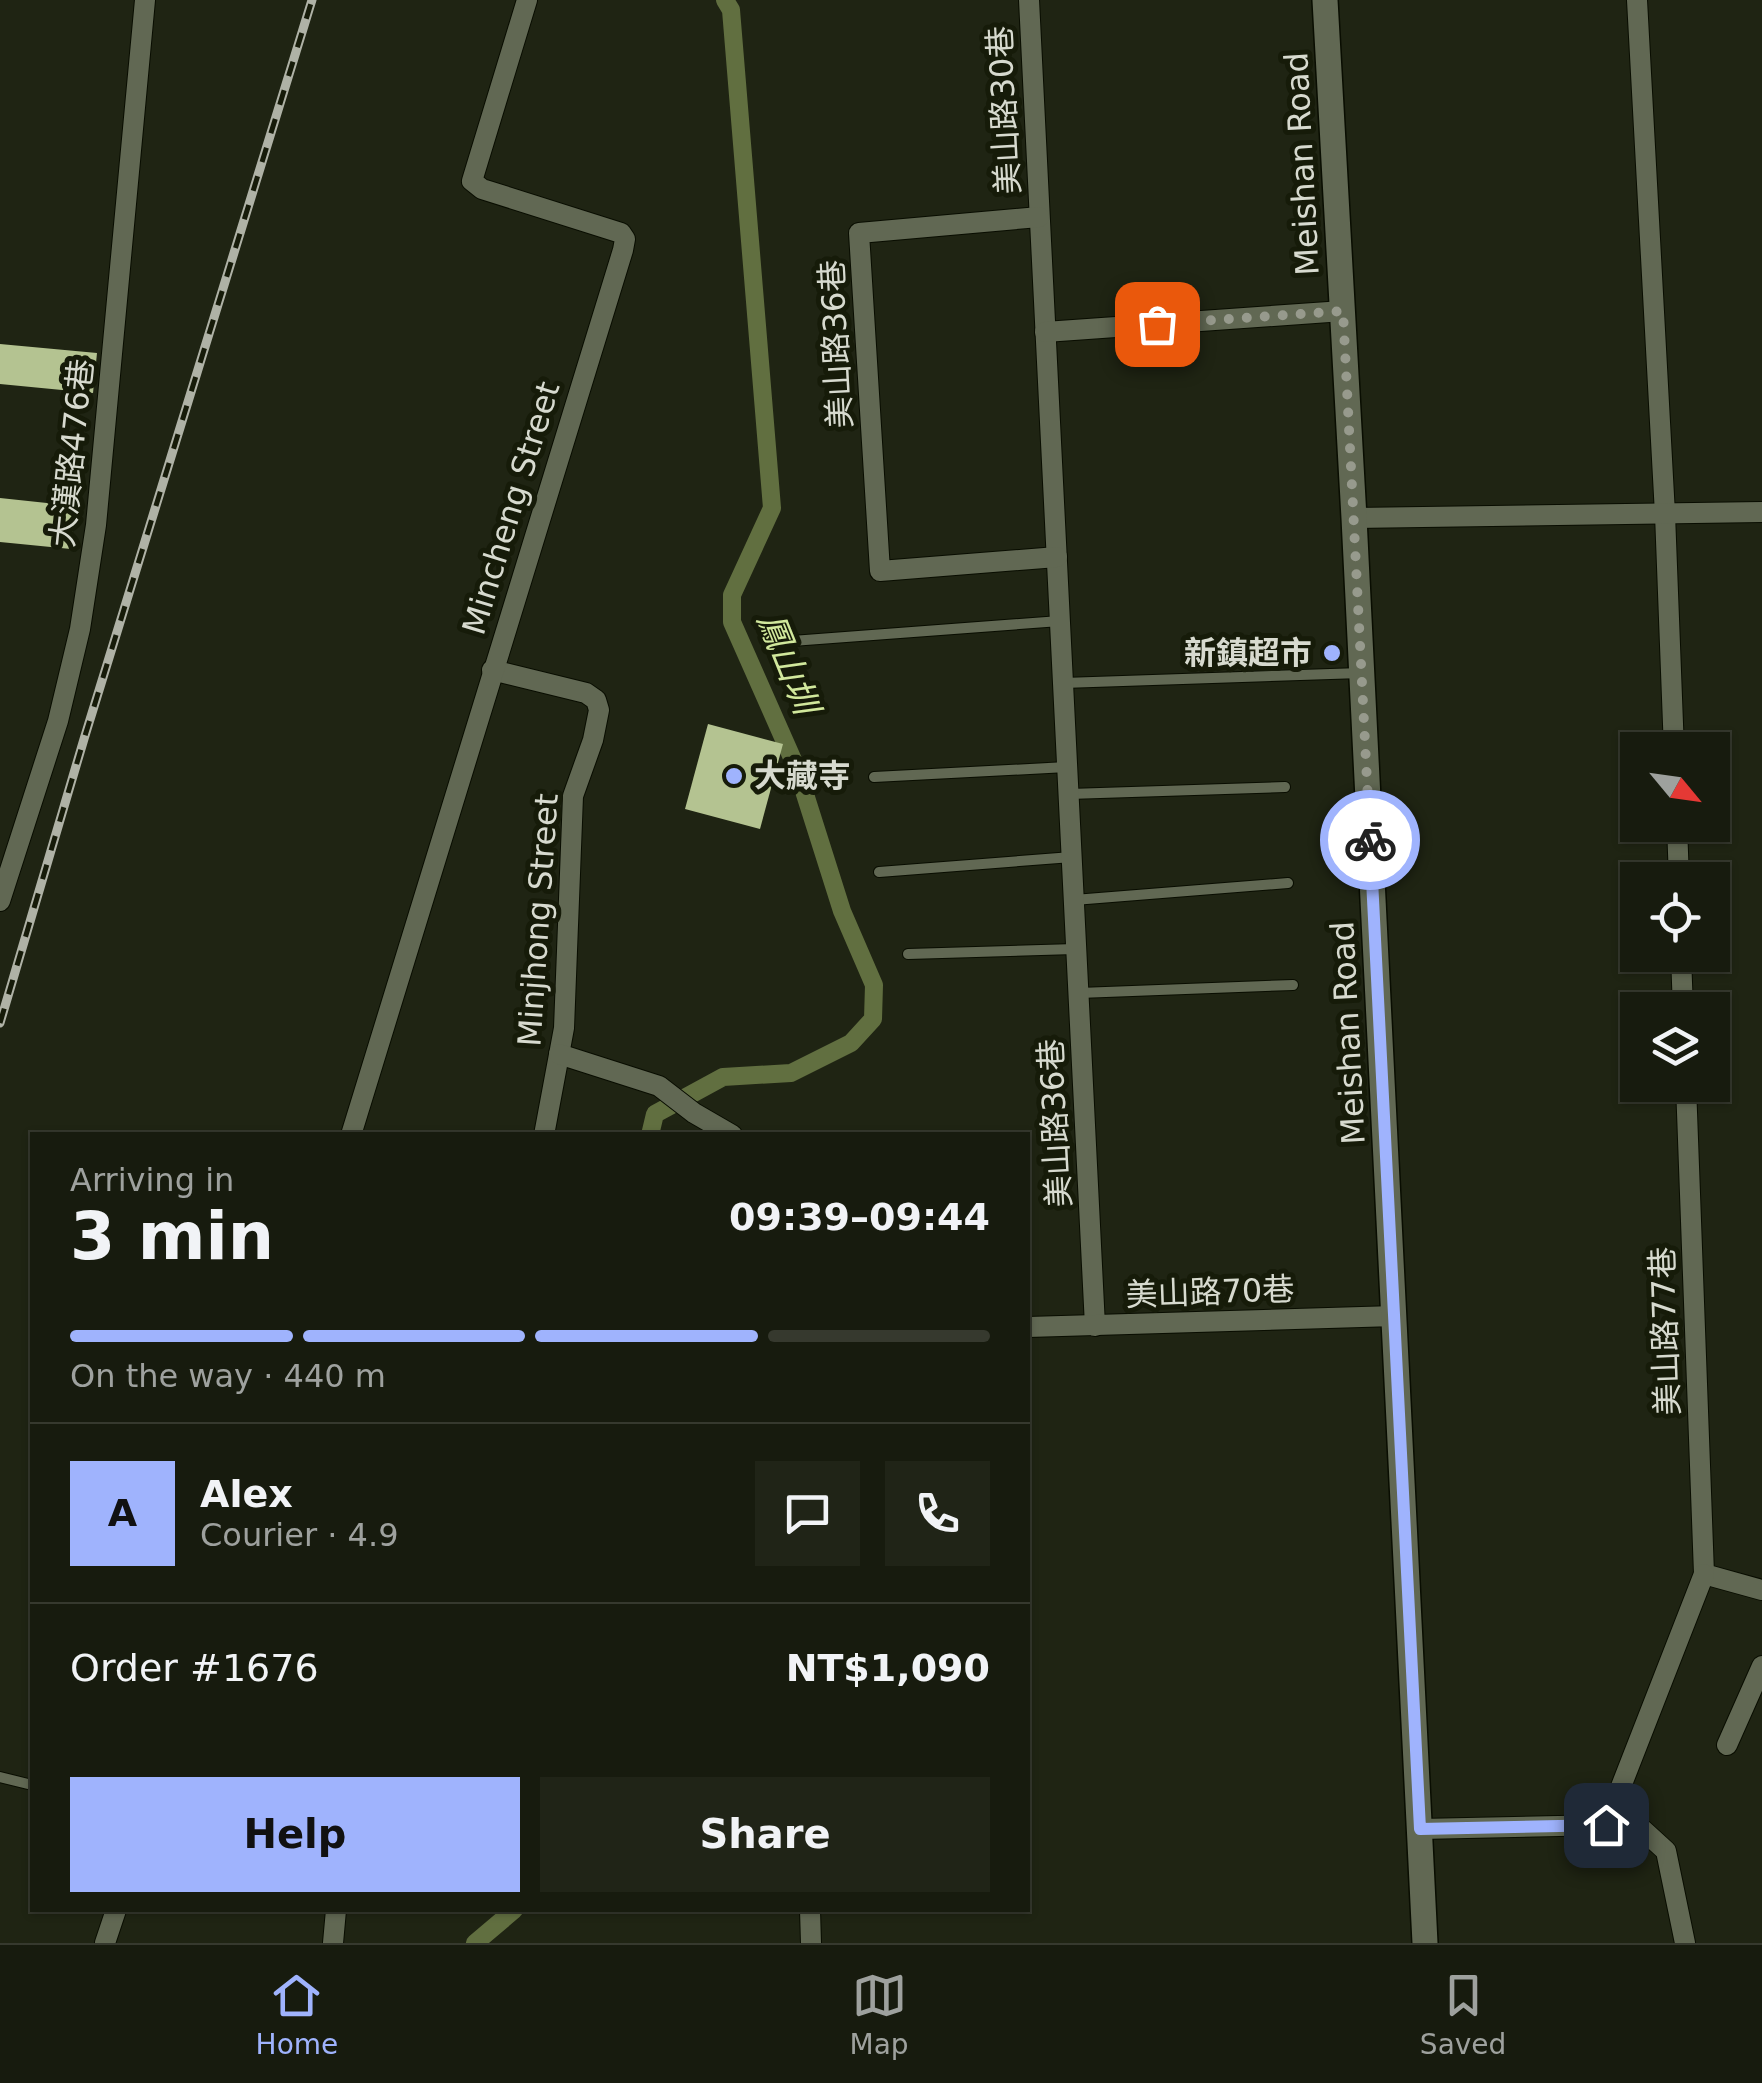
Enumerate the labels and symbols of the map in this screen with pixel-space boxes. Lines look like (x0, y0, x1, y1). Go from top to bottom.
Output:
street label: 美山路30巷 (981, 25, 1027, 195)
street label: Meishan Road (1277, 51, 1327, 277)
street label: 美山路36巷 (813, 259, 859, 429)
pin (1115, 282, 1200, 367)
street label: 大漢路476巷 (43, 357, 101, 549)
street label: Mincheng Street (454, 377, 568, 639)
water label: 鳳山圳 (750, 607, 828, 724)
place label: 新鎮超市 (1184, 634, 1312, 672)
marker: 新鎮超市 (1321, 642, 1343, 664)
north arrow (1620, 732, 1730, 842)
place label: 大藏寺 (754, 757, 850, 795)
marker: 大藏寺 (723, 765, 745, 787)
courier (1320, 790, 1420, 890)
street label: Minjhong Street (510, 792, 566, 1048)
street label: Meishan Road (1323, 920, 1373, 1146)
street label: 美山路36巷 (1032, 1038, 1078, 1208)
street label: 美山路77巷 (1643, 1246, 1687, 1416)
street label: 美山路70巷 (1125, 1270, 1295, 1314)
pin (1564, 1783, 1649, 1868)

